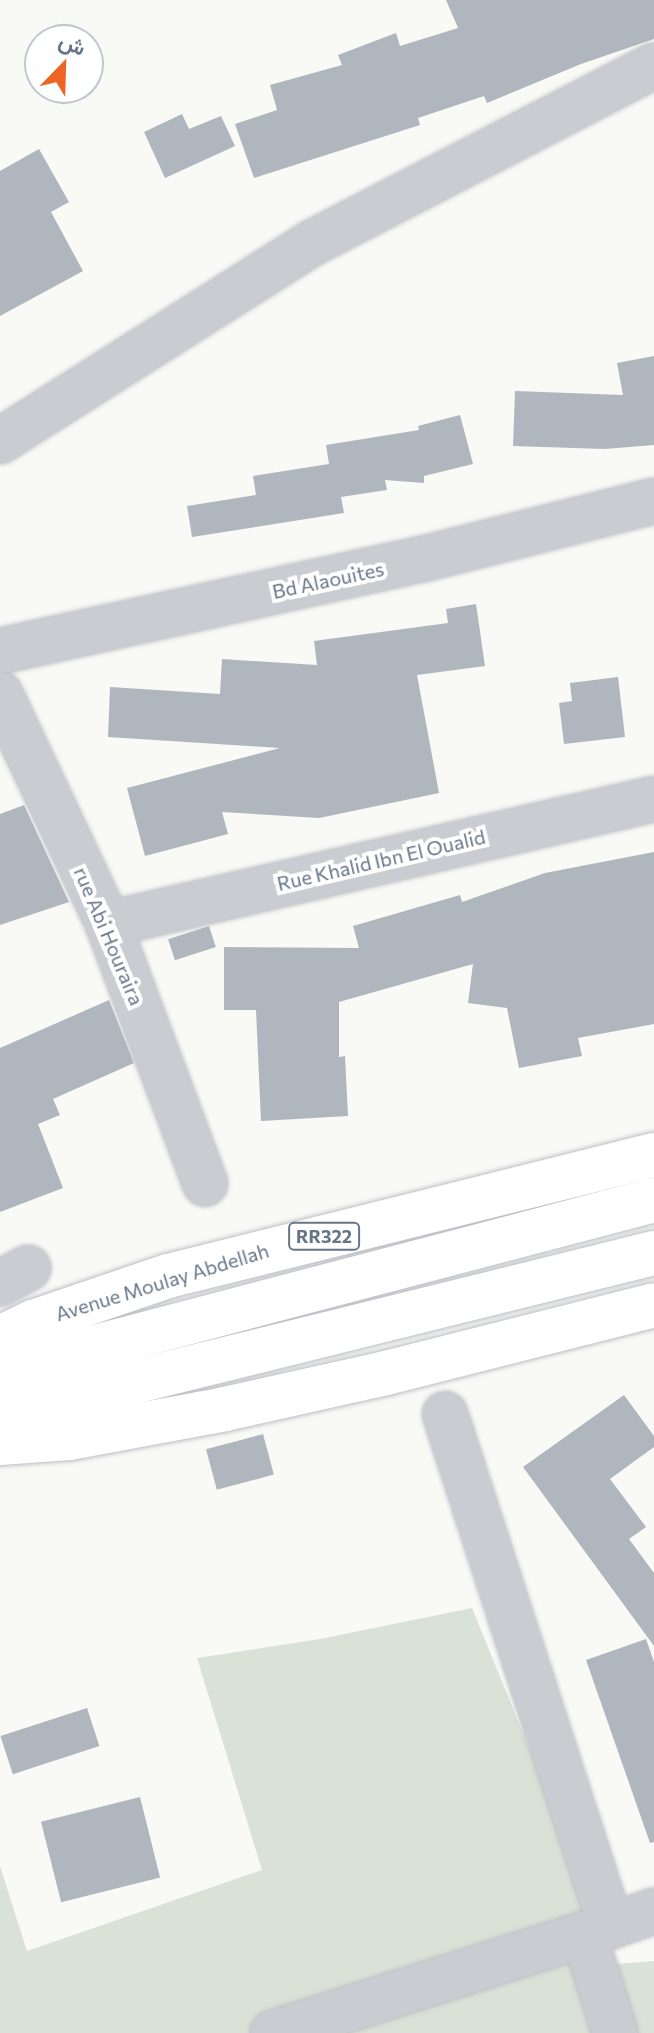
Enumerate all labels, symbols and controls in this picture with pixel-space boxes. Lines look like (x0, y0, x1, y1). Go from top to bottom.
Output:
north arrow (24, 24, 104, 104)
text: ش (55, 26, 90, 61)
street label: Bd Alaouites (270, 556, 386, 604)
street label: Rue Khalid Ibn El Oualid (275, 824, 487, 896)
street label: rue Abi Houraira (69, 863, 149, 1009)
road number: RR322 (288, 1222, 360, 1250)
street label: Avenue Moulay Abdellah (52, 1238, 272, 1326)

